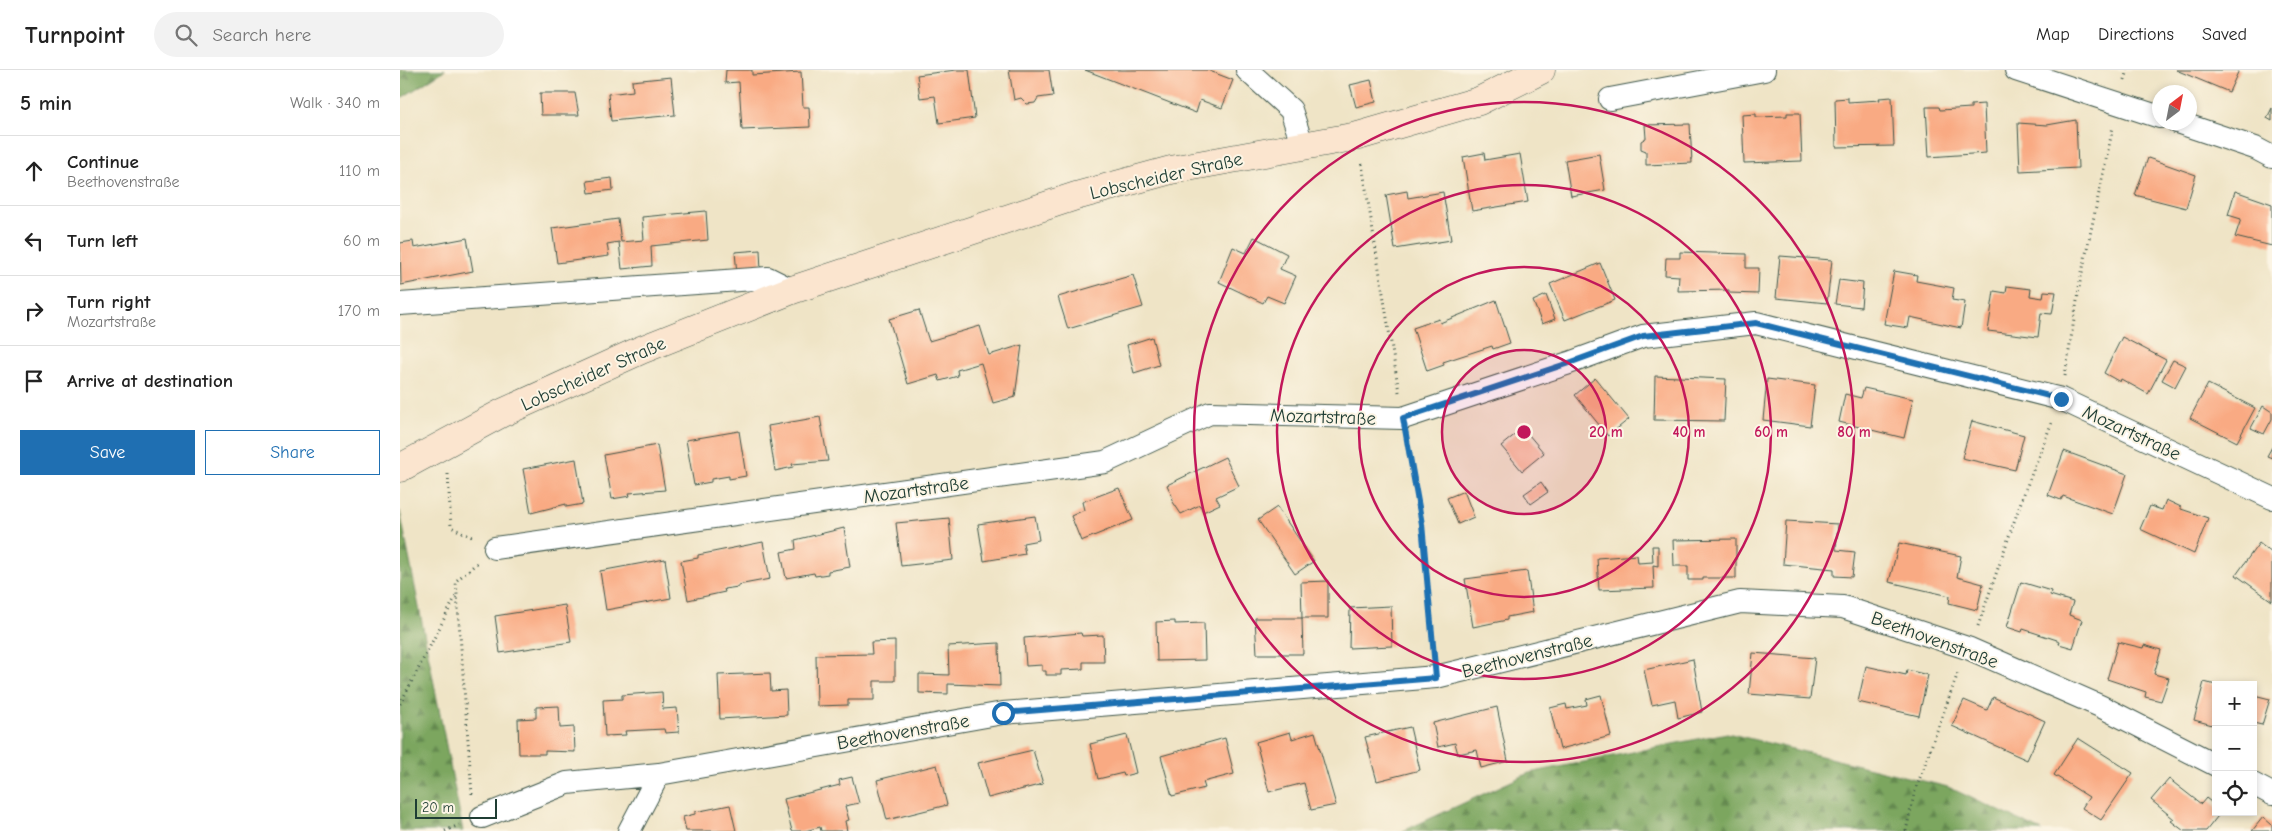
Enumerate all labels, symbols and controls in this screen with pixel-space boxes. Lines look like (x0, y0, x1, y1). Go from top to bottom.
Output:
search box (154, 12, 504, 57)
text: Turnpoint (25, 21, 124, 49)
icon: search (172, 21, 200, 49)
text: Search here (212, 24, 311, 46)
text: Map (2036, 24, 2070, 45)
text: Directions (2098, 24, 2174, 45)
text: Saved (2202, 24, 2247, 45)
north arrow (2152, 85, 2197, 130)
text: 5 min (20, 91, 72, 115)
text: Walk · 340 m (290, 94, 380, 112)
street label: Lobscheider Straße (1088, 148, 1245, 204)
text: Continue (67, 151, 139, 173)
icon: ahead (20, 157, 48, 185)
text: 110 m (339, 162, 380, 180)
text: Beethovenstraße (67, 173, 180, 191)
icon: left (20, 227, 48, 255)
text: Turn left (67, 230, 138, 252)
text: 60 m (343, 232, 380, 250)
text: Turn right (67, 291, 151, 313)
icon: right (20, 297, 48, 325)
text: 170 m (338, 302, 380, 320)
text: Mozartstraße (67, 313, 156, 331)
street label: Lobscheider Straße (518, 332, 669, 416)
icon: arrive (20, 367, 48, 395)
text: Arrive at destination (67, 370, 233, 392)
route end (2050, 388, 2073, 411)
street label: Mozartstraße (2079, 401, 2184, 465)
street label: Mozartstraße (1270, 404, 1376, 430)
centre of rings (1515, 423, 1533, 441)
text: 20 m (1589, 423, 1623, 441)
text: 40 m (1673, 423, 1706, 441)
text: 60 m (1754, 423, 1788, 441)
text: 80 m (1837, 423, 1871, 441)
button: Save (20, 430, 195, 475)
button: Share (205, 430, 380, 475)
street label: Mozartstraße (862, 472, 970, 508)
street label: Beethovenstraße (1868, 607, 2001, 673)
street label: Beethovenstraße (1460, 629, 1595, 683)
map controls (2212, 681, 2257, 816)
button: + (2212, 681, 2257, 726)
route start (992, 702, 1015, 725)
street label: Beethovenstraße (835, 710, 971, 754)
button: − (2212, 726, 2257, 771)
button: locate (2212, 771, 2257, 816)
scale bar (415, 796, 498, 819)
text: 20 m (422, 799, 454, 816)

